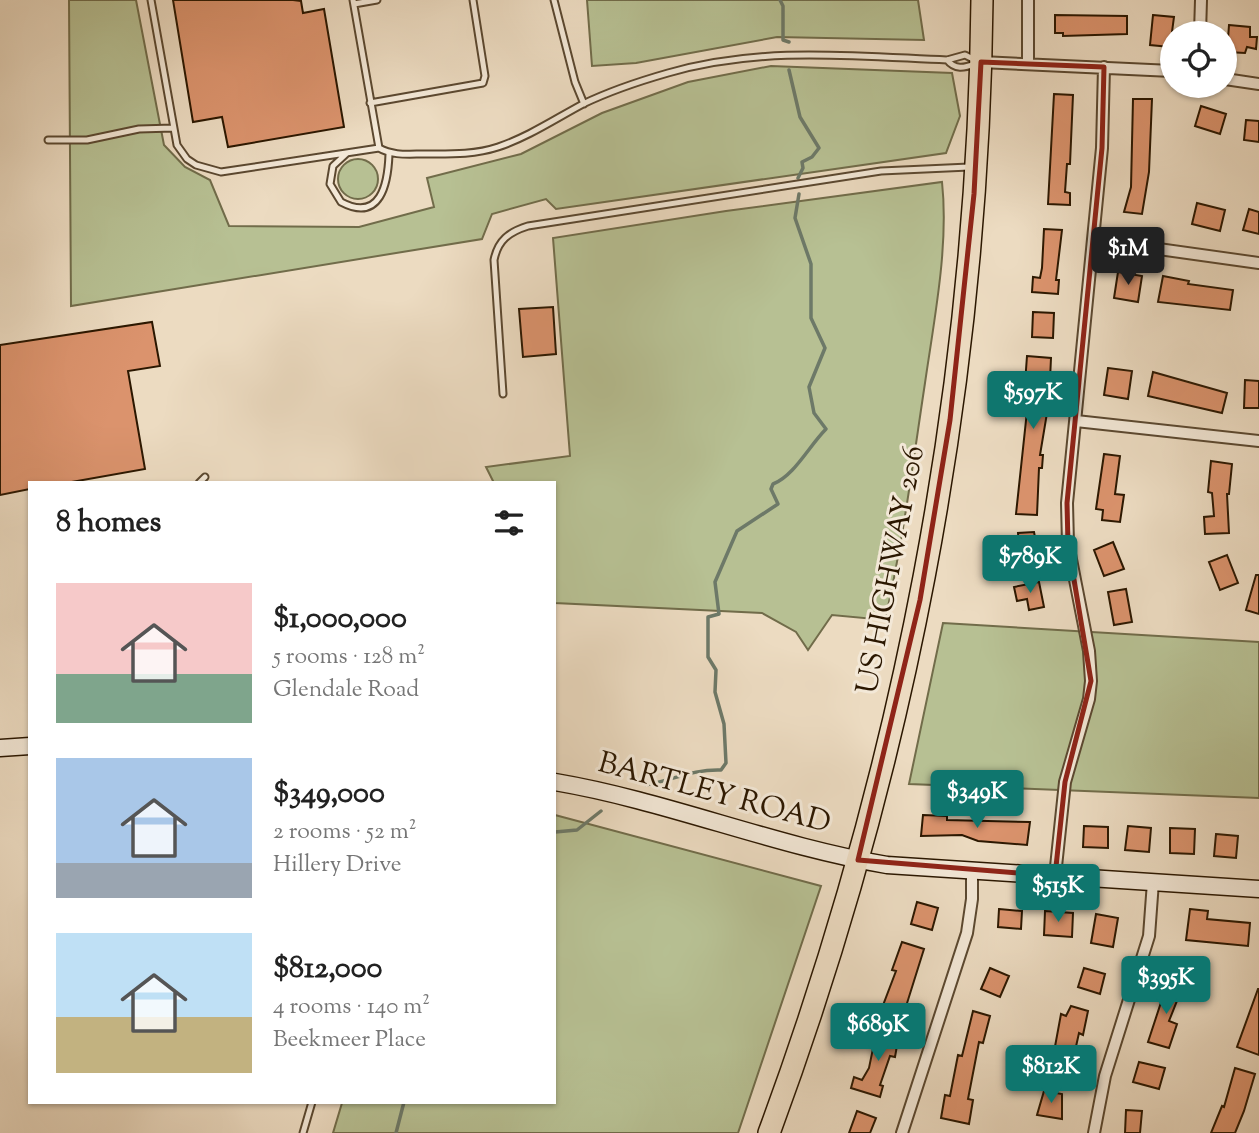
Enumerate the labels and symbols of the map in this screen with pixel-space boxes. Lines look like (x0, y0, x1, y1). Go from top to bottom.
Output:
pin: $1M (1094, 228, 1162, 287)
pin: $597K (984, 372, 1082, 431)
street label: US HIGHWAY 206 (847, 442, 937, 698)
pin: $789K (981, 536, 1079, 595)
street label: BARTLEY ROAD (593, 742, 835, 846)
pin: $349K (928, 770, 1026, 830)
pin: $515K (1009, 864, 1107, 924)
pin: $395K (1117, 956, 1215, 1016)
pin: $689K (829, 1004, 927, 1063)
pin: $812K (1002, 1046, 1100, 1105)

